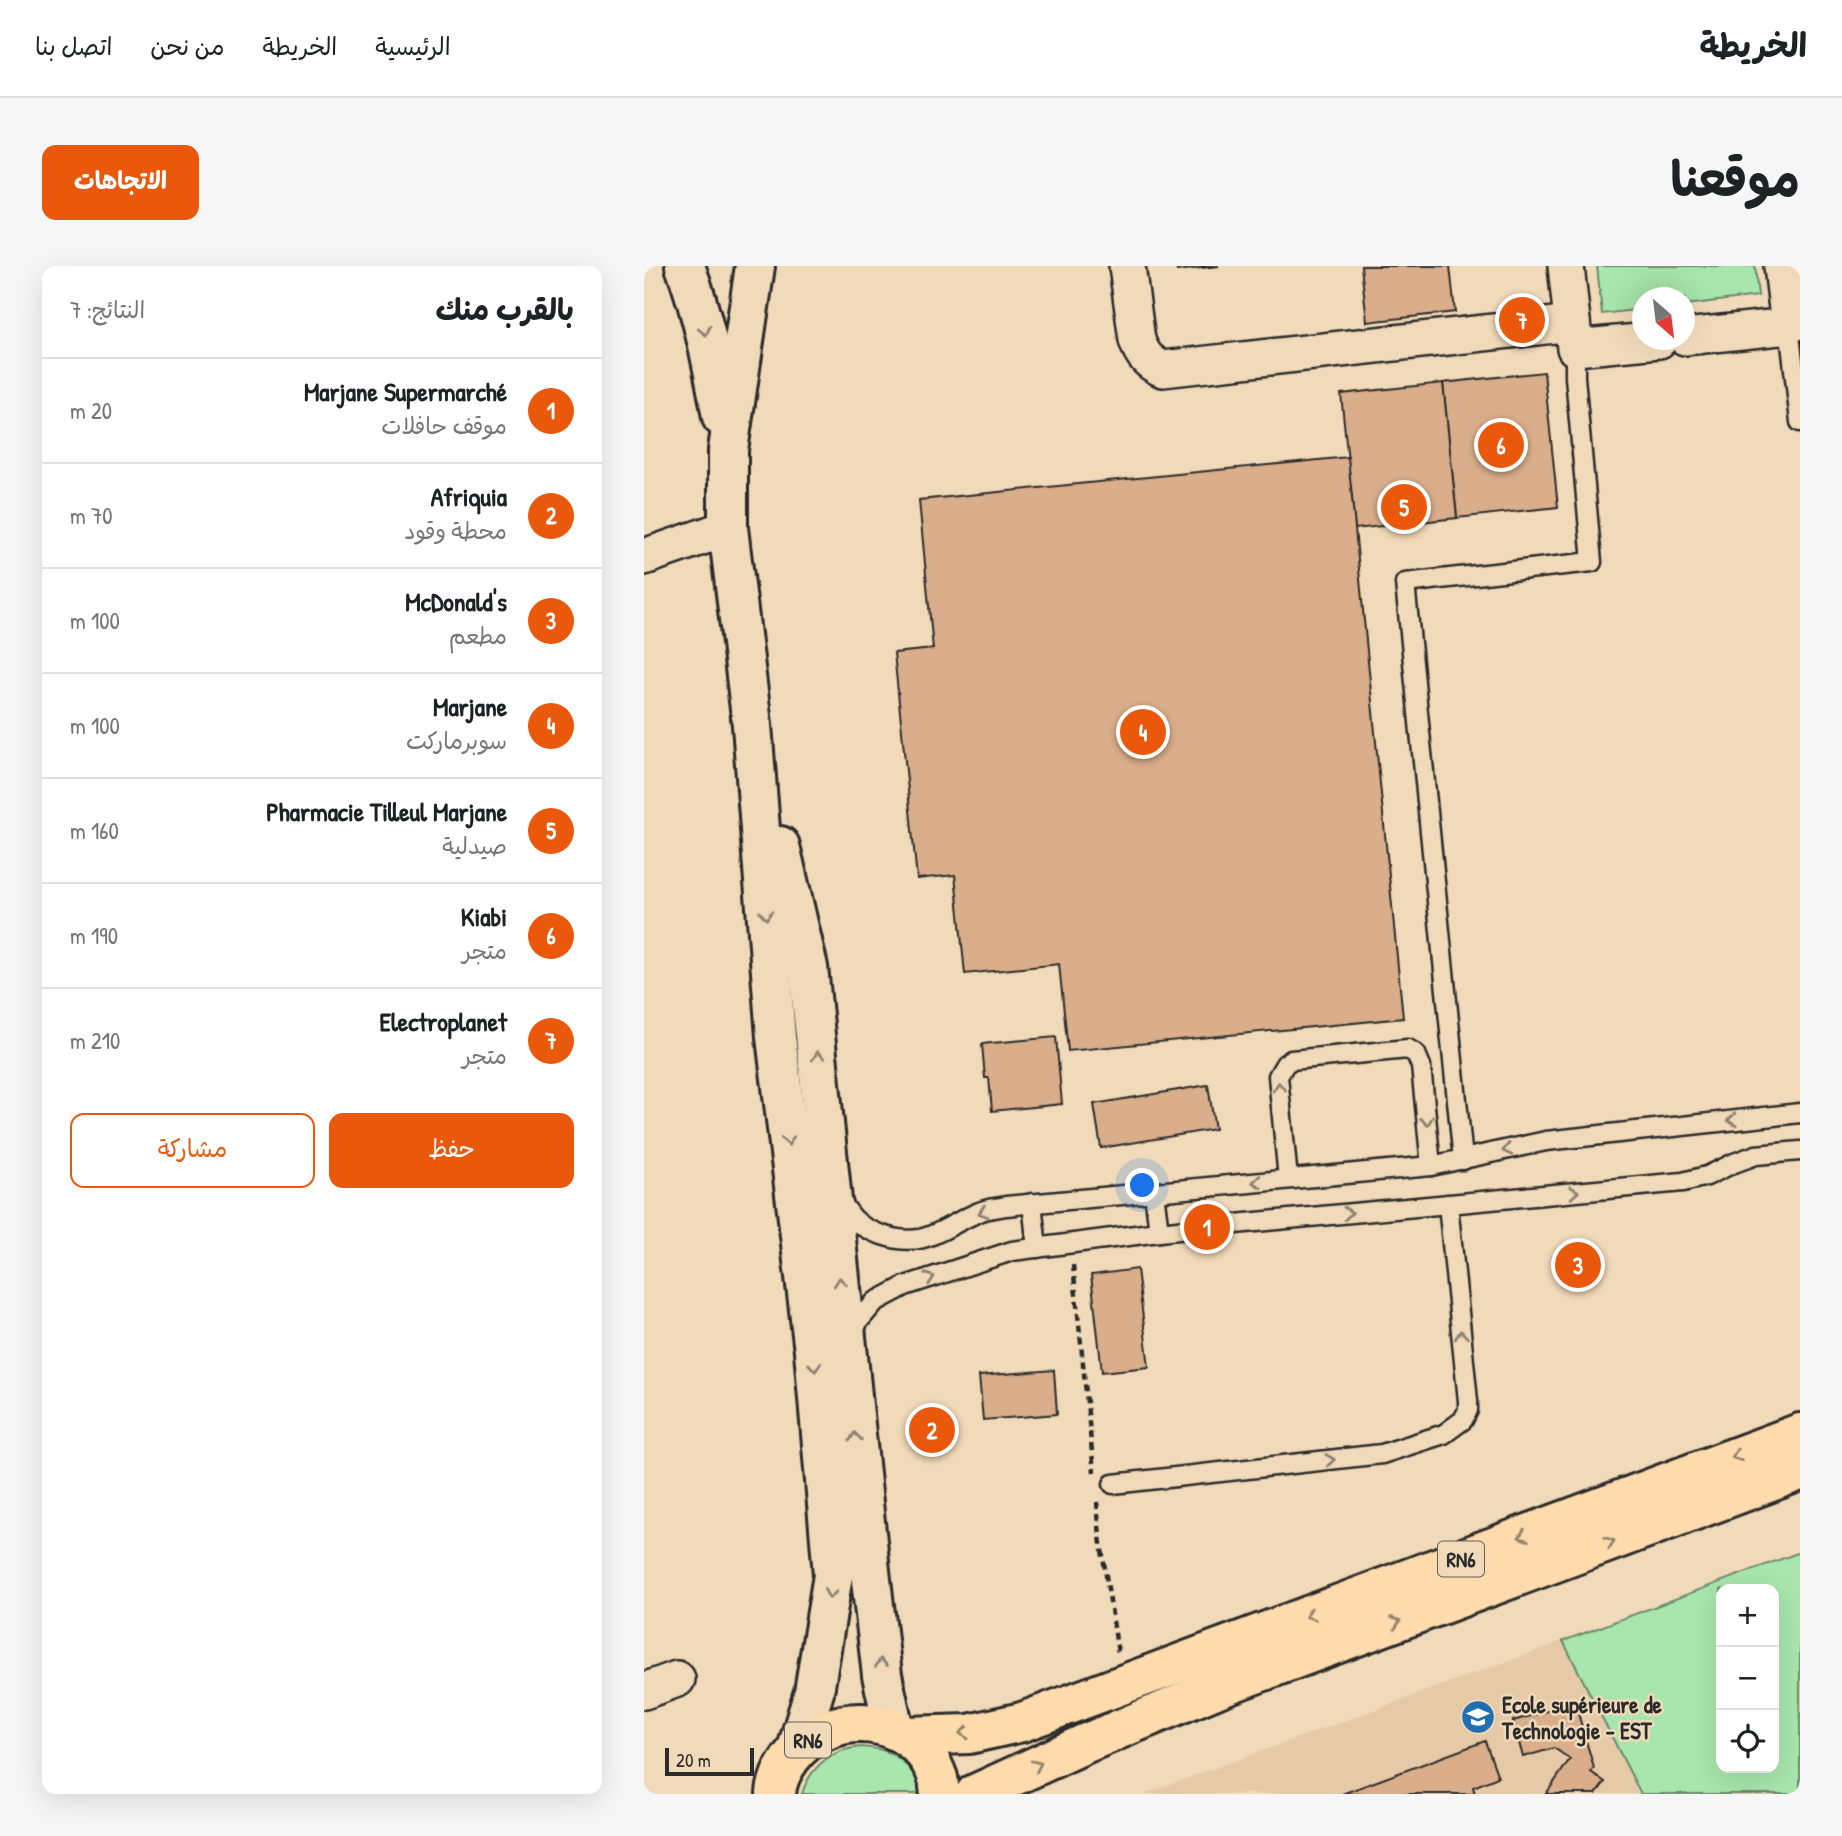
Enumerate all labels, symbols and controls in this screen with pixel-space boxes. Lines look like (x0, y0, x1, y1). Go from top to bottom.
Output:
text: الخريطة (1700, 23, 1807, 67)
text: اتصل بنا (35, 30, 112, 62)
text: من نحن (150, 30, 224, 62)
text: الخريطة (262, 30, 337, 62)
text: الرئيسية (375, 30, 451, 62)
button: الاتجاهات (42, 145, 199, 220)
text: موقعنا (1670, 145, 1800, 211)
north arrow (1632, 287, 1695, 350)
text: بالقرب منك (436, 289, 574, 329)
text: النتائج: 7 (70, 294, 145, 325)
pin: 7 (1499, 294, 1545, 346)
one-way arrow (697, 325, 711, 337)
text: Marjane Supermarché (304, 374, 507, 409)
text: 20 m (70, 395, 112, 426)
text: 1 (547, 395, 555, 426)
text: موقف حافلات (381, 410, 507, 441)
pin: 6 (1478, 419, 1524, 471)
text: Afriquia (431, 479, 507, 514)
pin: 5 (1381, 481, 1427, 533)
text: 70 m (70, 500, 113, 531)
text: 2 (546, 500, 556, 531)
text: محطة وقود (404, 515, 507, 546)
text: McDonald's (405, 584, 507, 619)
text: 100 m (70, 605, 120, 636)
text: 3 (546, 605, 556, 636)
text: مطعم (449, 620, 507, 651)
text: Marjane (433, 689, 507, 724)
pin: 4 (1120, 706, 1166, 758)
text: 100 m (70, 710, 120, 741)
text: 4 (547, 710, 555, 741)
text: سوبرماركت (406, 725, 507, 756)
text: Pharmacie Tilleul Marjane (266, 794, 507, 829)
text: 160 m (70, 815, 119, 846)
text: 5 (546, 815, 556, 846)
text: صيدلية (442, 830, 507, 861)
text: Kiabi (461, 899, 507, 934)
one-way arrow (758, 910, 773, 921)
text: 190 m (70, 920, 118, 951)
text: 6 (546, 920, 556, 951)
text: متجر (462, 935, 507, 966)
text: Electroplanet (379, 1004, 507, 1039)
text: 210 m (70, 1025, 120, 1056)
text: 7 (545, 1025, 557, 1056)
text: متجر (462, 1040, 507, 1071)
one-way arrow (810, 1050, 825, 1062)
one-way arrow (1272, 1081, 1287, 1092)
button: مشاركة (70, 1113, 315, 1188)
button: حفظ (329, 1113, 574, 1188)
one-way arrow (1726, 1113, 1738, 1128)
one-way arrow (1419, 1115, 1434, 1127)
one-way arrow (781, 1136, 796, 1147)
one-way arrow (1501, 1142, 1513, 1156)
your location (1125, 1168, 1159, 1202)
one-way arrow (1251, 1174, 1262, 1189)
one-way arrow (1568, 1185, 1580, 1200)
pin: 1 (1184, 1201, 1230, 1253)
one-way arrow (977, 1204, 989, 1218)
one-way arrow (1342, 1206, 1354, 1221)
pin: 3 (1555, 1239, 1601, 1291)
one-way arrow (924, 1272, 936, 1286)
one-way arrow (833, 1277, 848, 1288)
one-way arrow (1454, 1330, 1469, 1341)
one-way arrow (808, 1362, 823, 1373)
pin: 2 (909, 1404, 955, 1456)
one-way arrow (848, 1431, 863, 1443)
one-way arrow (1731, 1448, 1743, 1462)
one-way arrow (1324, 1452, 1335, 1467)
one-way arrow (1517, 1528, 1529, 1542)
one-way arrow (1603, 1537, 1615, 1551)
road number: RN6 (1438, 1542, 1484, 1576)
map controls (1716, 1584, 1779, 1773)
button: + (1716, 1584, 1779, 1647)
one-way arrow (823, 1588, 838, 1600)
one-way arrow (1304, 1607, 1316, 1621)
one-way arrow (1390, 1616, 1402, 1630)
button: − (1716, 1647, 1779, 1710)
one-way arrow (873, 1657, 888, 1669)
place label: Ecole supérieure de Technologie - EST (1501, 1689, 1663, 1747)
school or university icon: Ecole supérieure de Technologie - EST (1459, 1698, 1497, 1736)
button: locate (1716, 1710, 1779, 1773)
road number: RN6 (785, 1722, 831, 1758)
one-way arrow (958, 1726, 970, 1741)
scale bar (665, 1745, 754, 1777)
text: 20 m (676, 1747, 711, 1773)
one-way arrow (1030, 1759, 1042, 1773)

